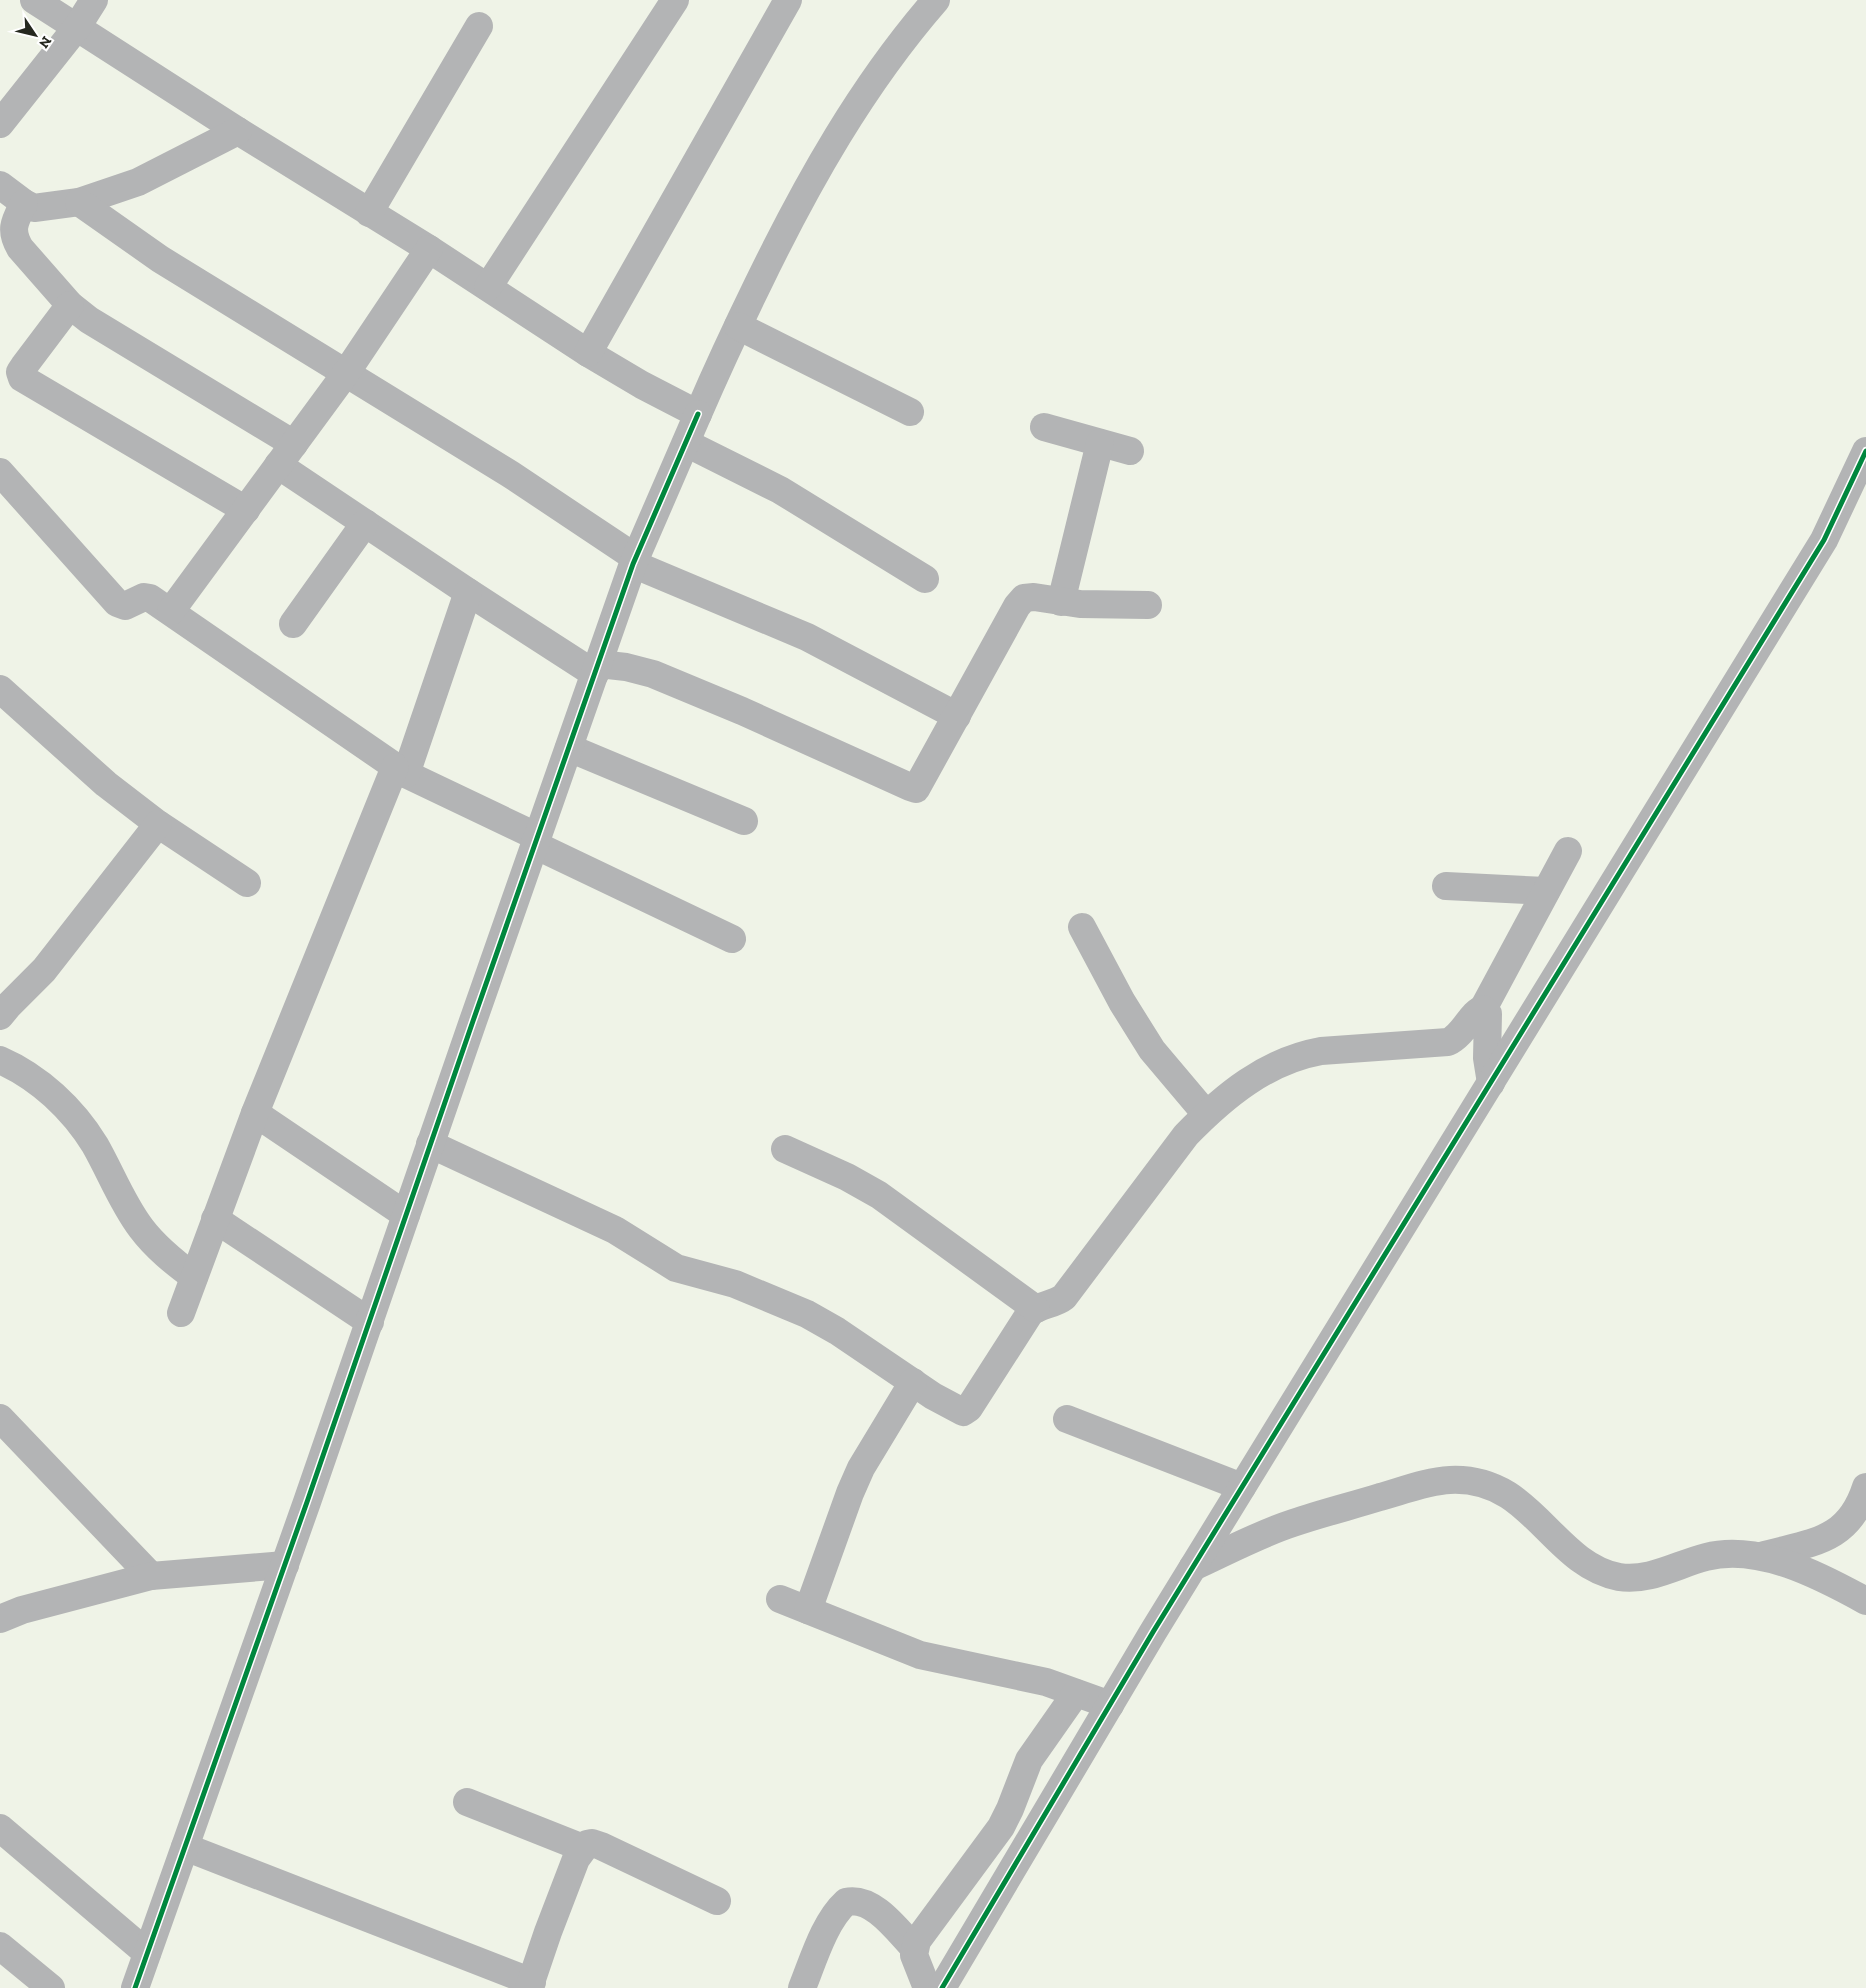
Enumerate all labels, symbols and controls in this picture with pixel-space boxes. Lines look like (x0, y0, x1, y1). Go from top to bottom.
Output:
north arrow (10, 10, 60, 60)
text: N (35, 33, 55, 52)

